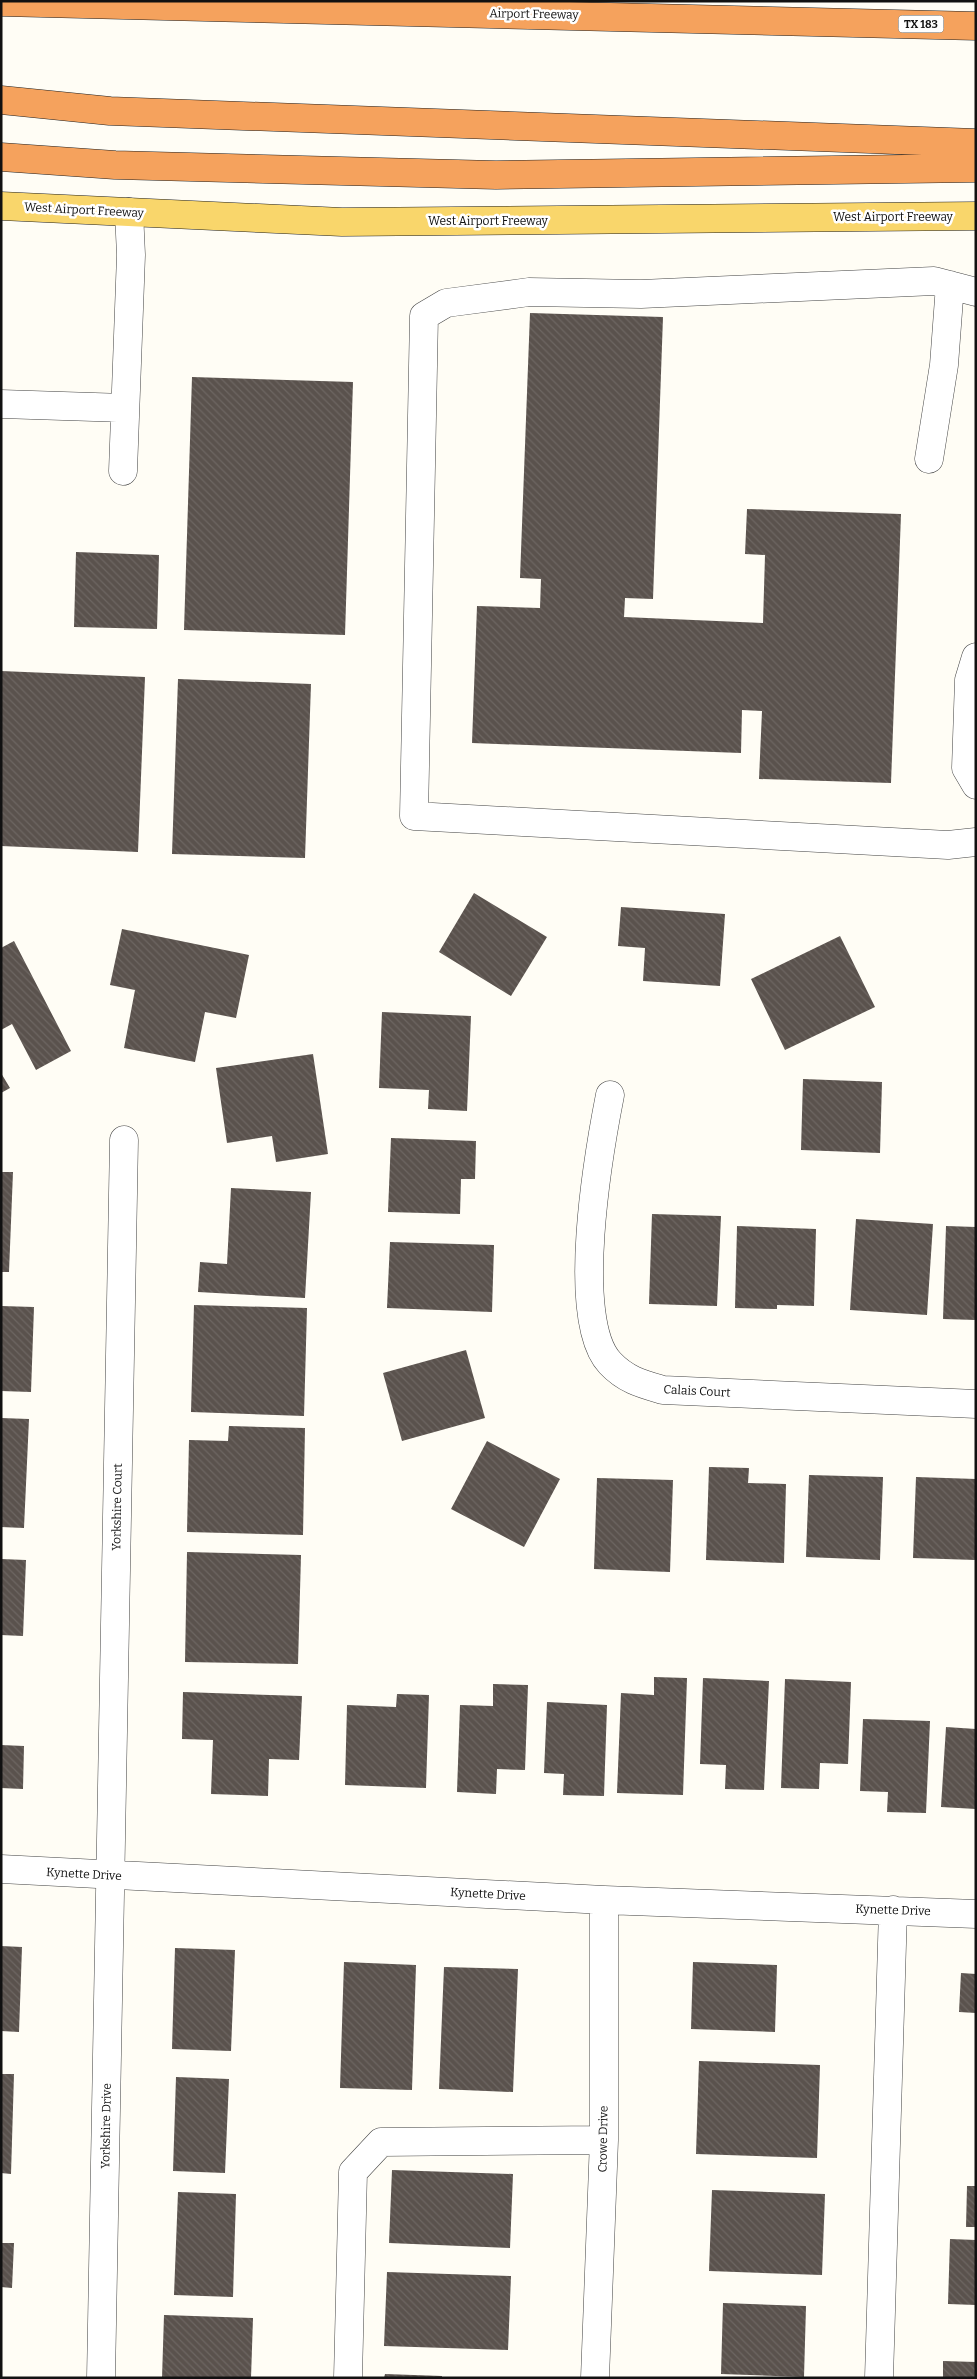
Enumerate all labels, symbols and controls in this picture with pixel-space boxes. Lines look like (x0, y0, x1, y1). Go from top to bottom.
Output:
street label: Airport Freeway (489, 6, 579, 22)
road number: TX 183 (898, 15, 944, 32)
street label: West Airport Freeway (24, 200, 145, 220)
street label: West Airport Freeway (833, 210, 954, 224)
street label: West Airport Freeway (428, 214, 549, 228)
street label: Calais Court (663, 1382, 731, 1400)
street label: Yorkshire Court (109, 1463, 125, 1551)
street label: Kynette Drive (46, 1865, 122, 1883)
street label: Kynette Drive (450, 1885, 526, 1903)
street label: Kynette Drive (855, 1902, 931, 1918)
street label: Yorkshire Drive (98, 2083, 114, 2169)
street label: Crowe Drive (595, 2105, 611, 2173)

